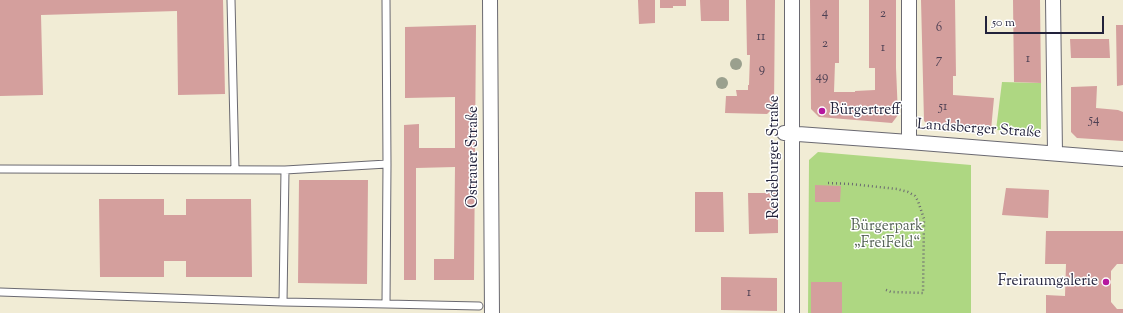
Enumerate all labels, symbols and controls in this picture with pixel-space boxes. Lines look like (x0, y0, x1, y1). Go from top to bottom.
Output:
house number: 4 (822, 6, 828, 22)
house number: 2 (880, 7, 886, 23)
scale bar (987, 8, 1106, 34)
text: 50 m (992, 14, 1015, 32)
house number: 6 (936, 21, 942, 37)
house number: 11 (757, 30, 765, 46)
house number: 2 (822, 37, 828, 53)
house number: 1 (881, 41, 885, 57)
house number: 1 (1026, 52, 1030, 68)
house number: 7 (936, 53, 942, 69)
house number: 9 (759, 62, 765, 78)
house number: 49 (816, 70, 828, 86)
street label: Reideburger Straße (766, 95, 784, 219)
house number: 51 (939, 100, 947, 116)
place label: Bürgertreff (830, 102, 900, 120)
street label: Ostrauer Straße (465, 106, 483, 208)
marker: Bürgertreff (817, 106, 827, 116)
house number: 54 (1089, 113, 1099, 129)
street label: Landsberger Straße (916, 117, 1042, 143)
park label: Bürgerpark „FreiFeld“ (851, 218, 923, 253)
place label: Freiraumgalerie (998, 273, 1098, 291)
marker: Freiraumgalerie (1101, 277, 1111, 287)
house number: 1 (747, 286, 751, 302)

